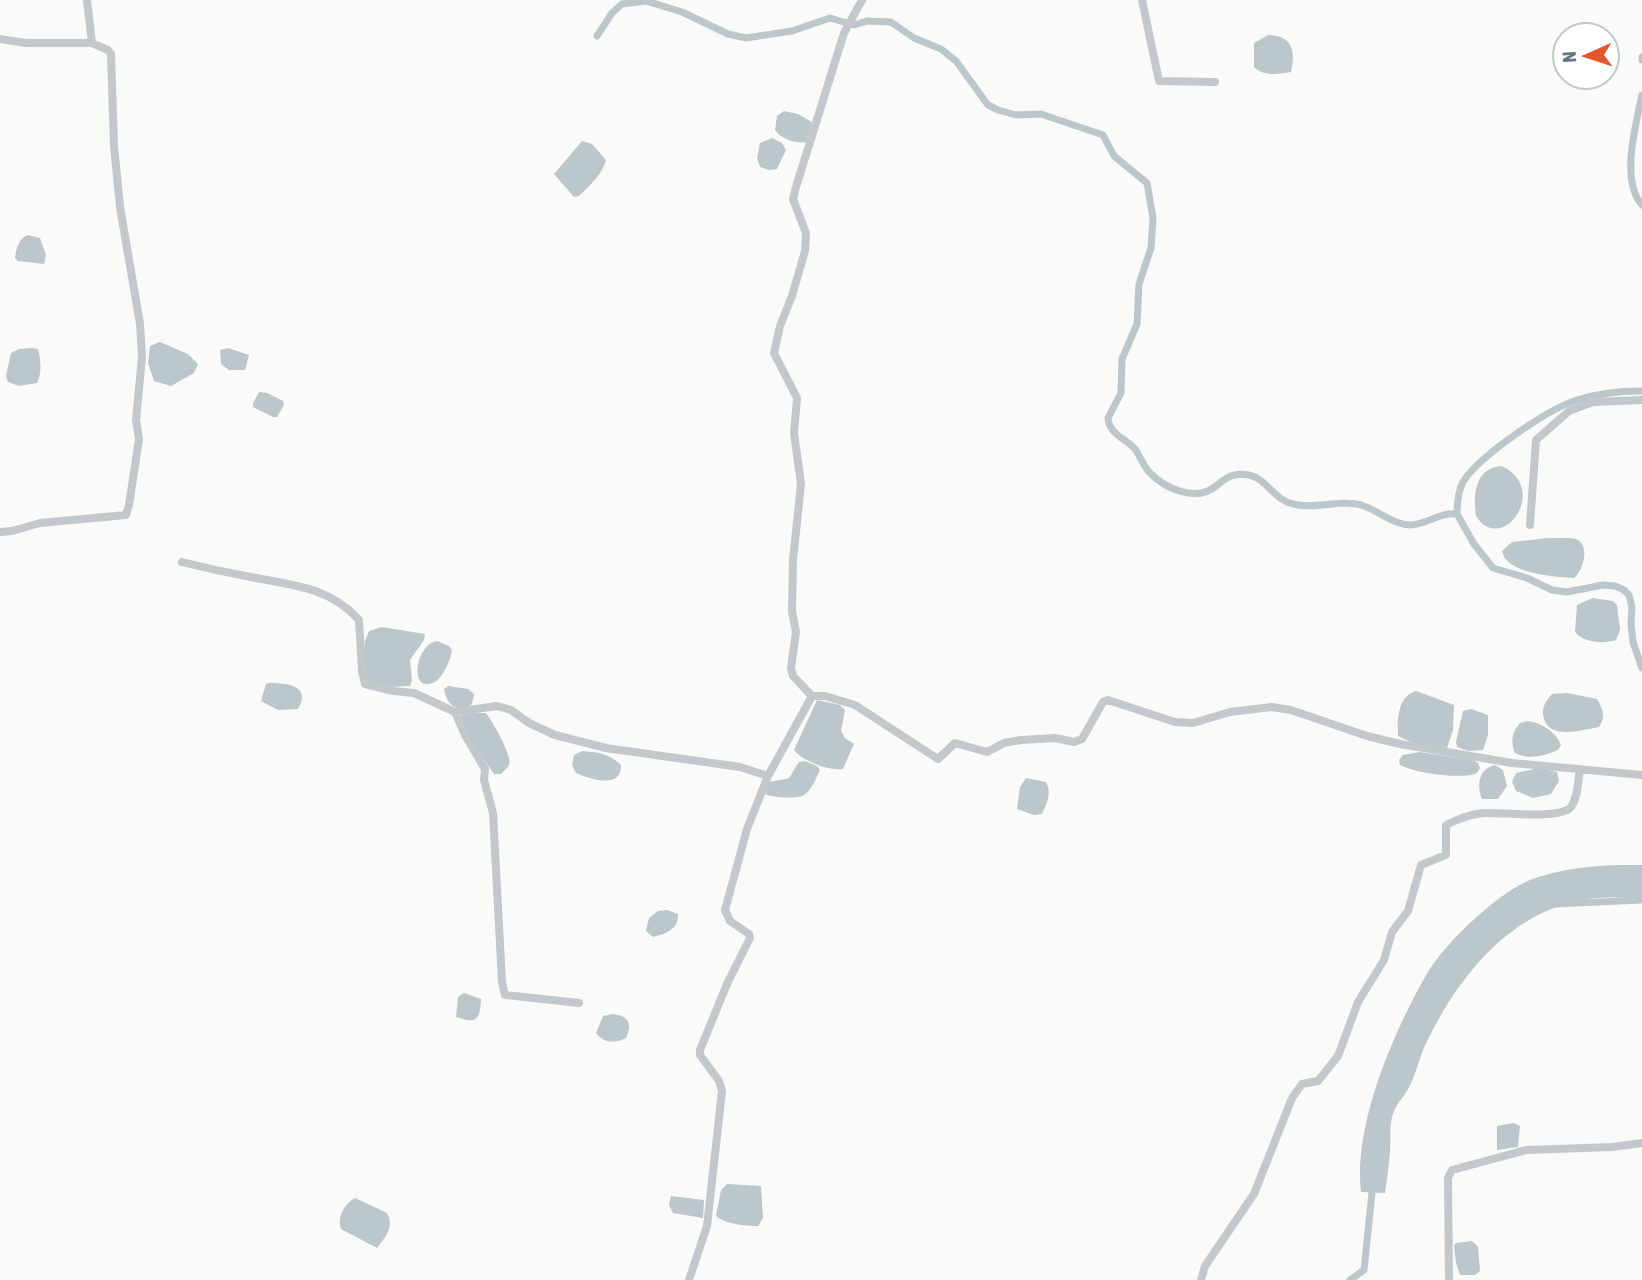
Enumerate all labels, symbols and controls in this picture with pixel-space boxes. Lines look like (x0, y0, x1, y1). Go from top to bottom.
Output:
north arrow (1551, 21, 1621, 91)
text: N (1558, 51, 1580, 63)

